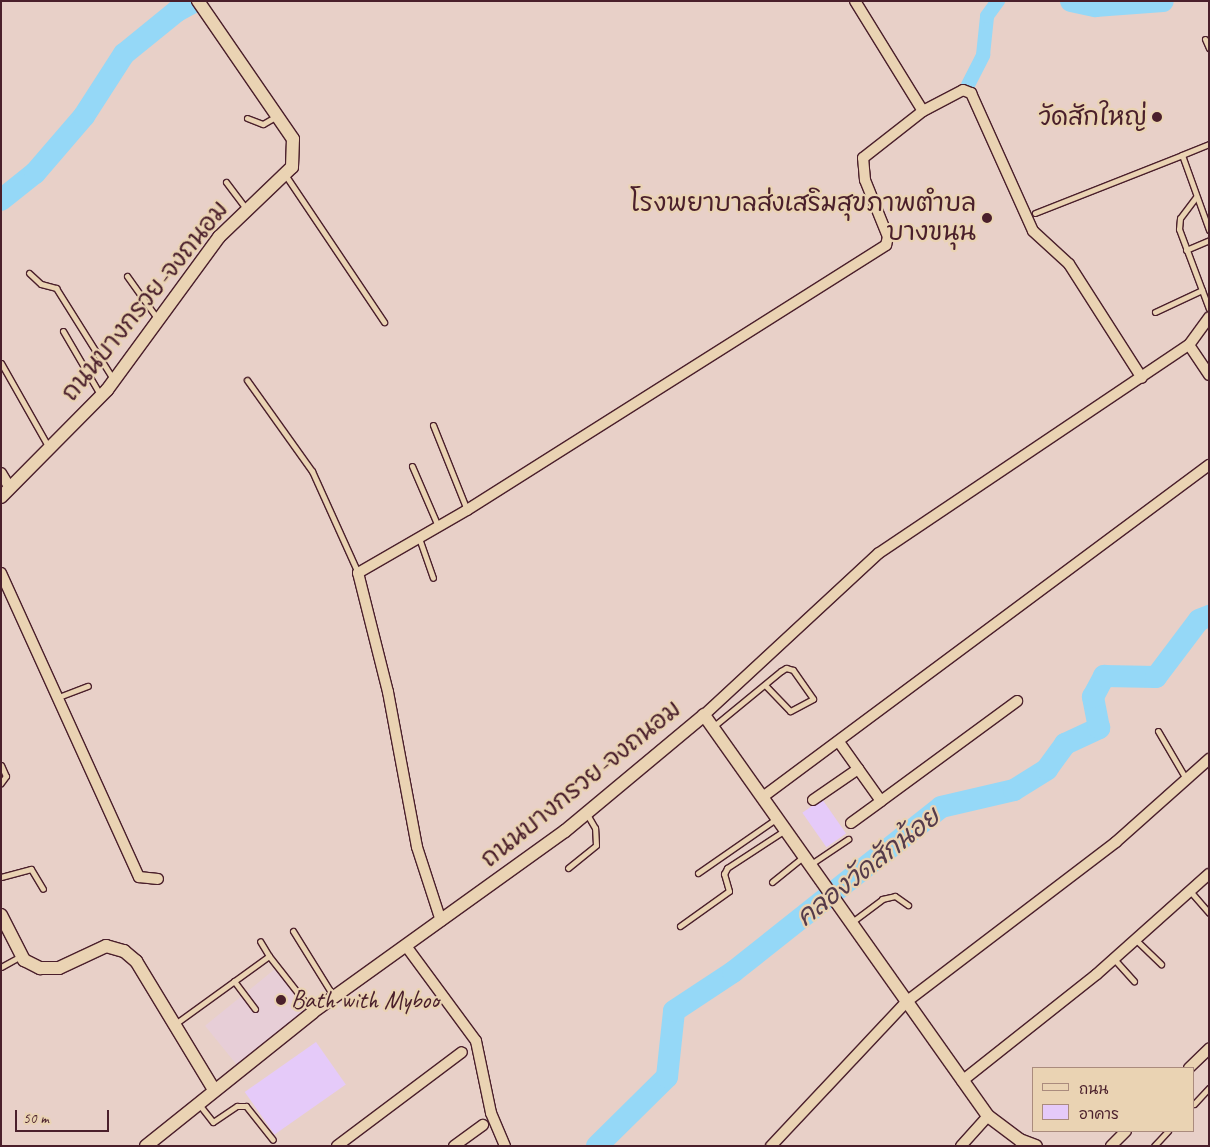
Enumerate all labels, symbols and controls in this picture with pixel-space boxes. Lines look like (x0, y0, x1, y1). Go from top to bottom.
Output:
place label: วัดสักใหญ่ (1039, 102, 1147, 132)
marker: วัดสักใหญ่ (1151, 111, 1163, 123)
place label: โรงพยาบาลส่งเสริมสุขภาพตำบล บางขนุน (630, 189, 976, 248)
street label: ถนนบางกรวย-จงถนอม (55, 195, 235, 407)
marker: โรงพยาบาลส่งเสริมสุขภาพตำบล บางขนุน (980, 211, 994, 225)
street label: ถนนบางกรวย-จงถนอม (475, 694, 687, 874)
water label: คลองวัดสักน้อย (790, 801, 946, 933)
place label: Bath with Myboo (291, 985, 439, 1015)
marker: Bath with Myboo (275, 994, 287, 1006)
legend (1032, 1067, 1195, 1132)
text: ถนน (1079, 1080, 1108, 1099)
scale bar (18, 1100, 111, 1132)
text: อาคาร (1079, 1105, 1119, 1124)
text: 50 m (23, 1109, 49, 1128)

